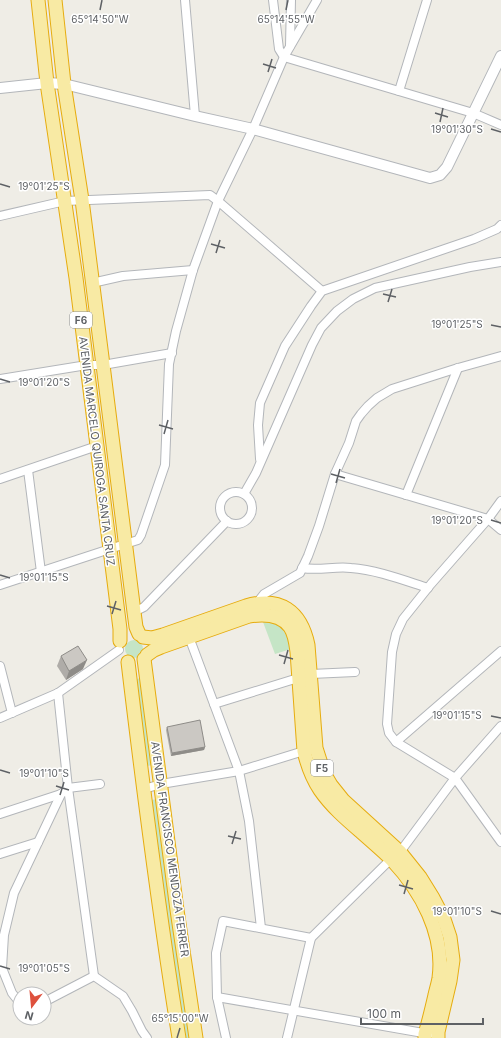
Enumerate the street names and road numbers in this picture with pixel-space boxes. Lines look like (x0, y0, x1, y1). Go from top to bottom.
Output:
road number: F6 (70, 312, 92, 328)
street label: AVENIDA MARCELO QUIROGA SANTA CRUZ (76, 336, 118, 567)
street label: AVENIDA FRANCISCO MENDOZA FERRER (148, 740, 192, 958)
road number: F5 (311, 760, 333, 776)

